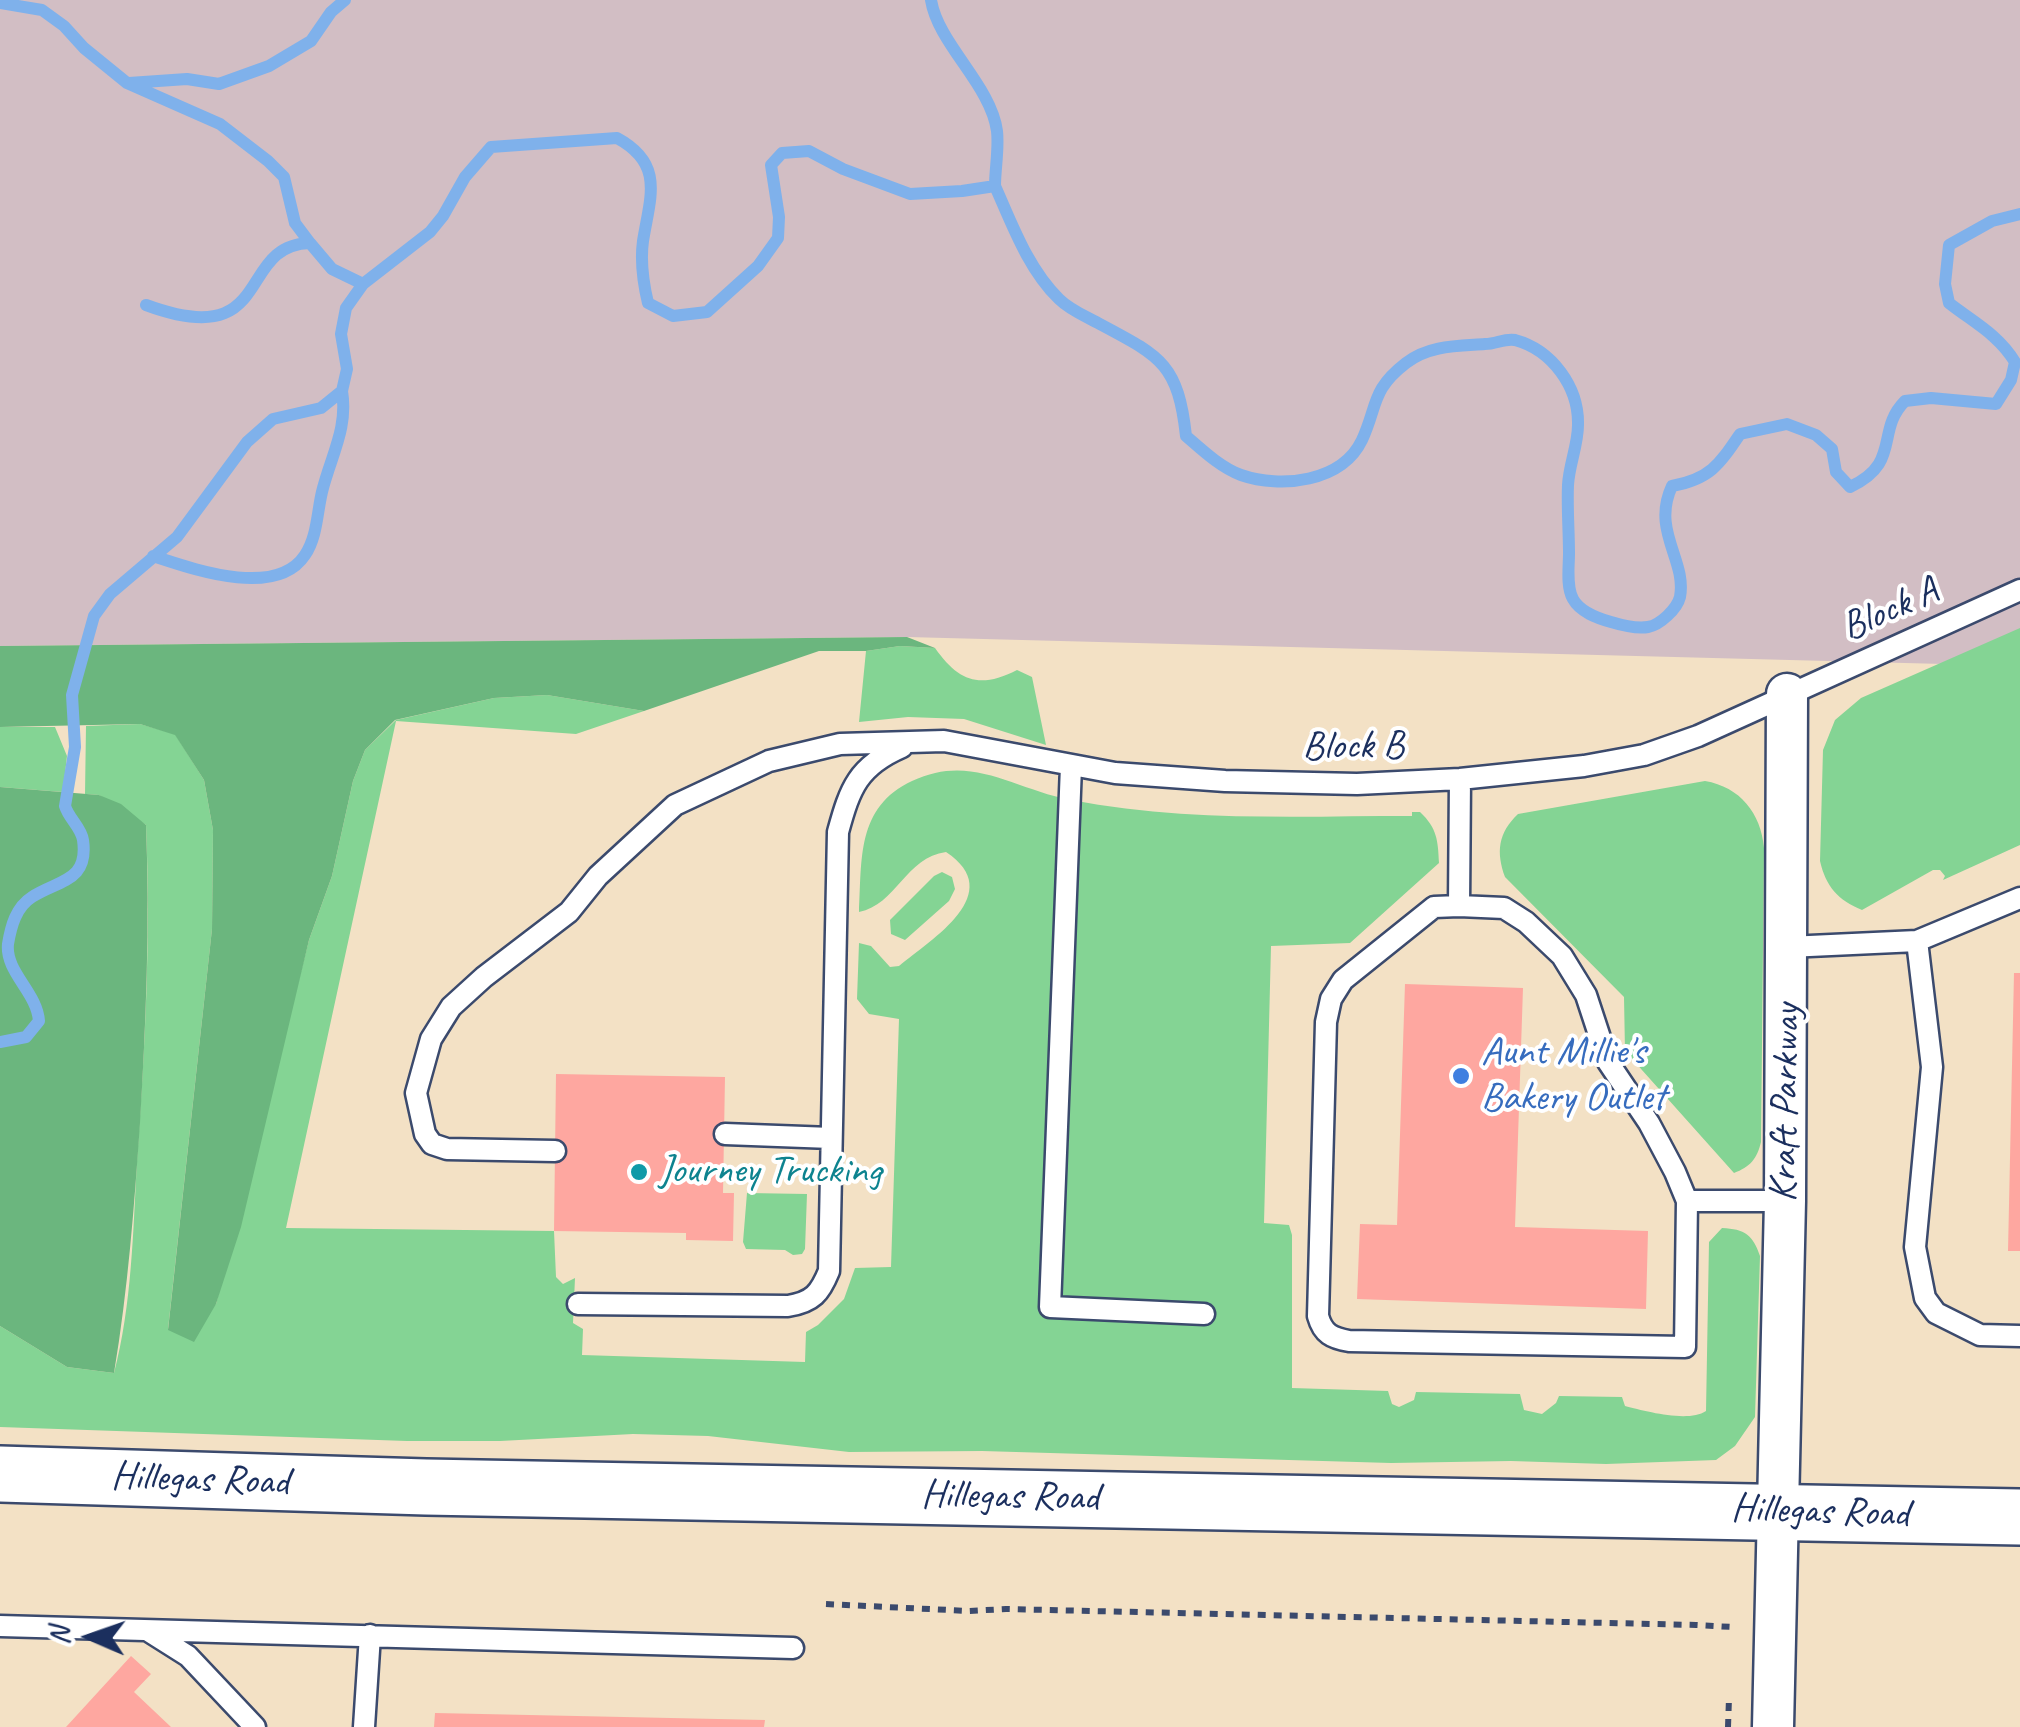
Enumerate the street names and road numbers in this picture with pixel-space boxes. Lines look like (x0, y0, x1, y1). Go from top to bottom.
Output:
street label: Block A (1834, 568, 1946, 652)
street label: Block B (1302, 722, 1404, 772)
street label: Kraft Parkway (1760, 1003, 1812, 1203)
street label: Hillegas Road (110, 1453, 290, 1507)
street label: Hillegas Road (921, 1471, 1099, 1523)
street label: Hillegas Road (1730, 1485, 1910, 1539)

